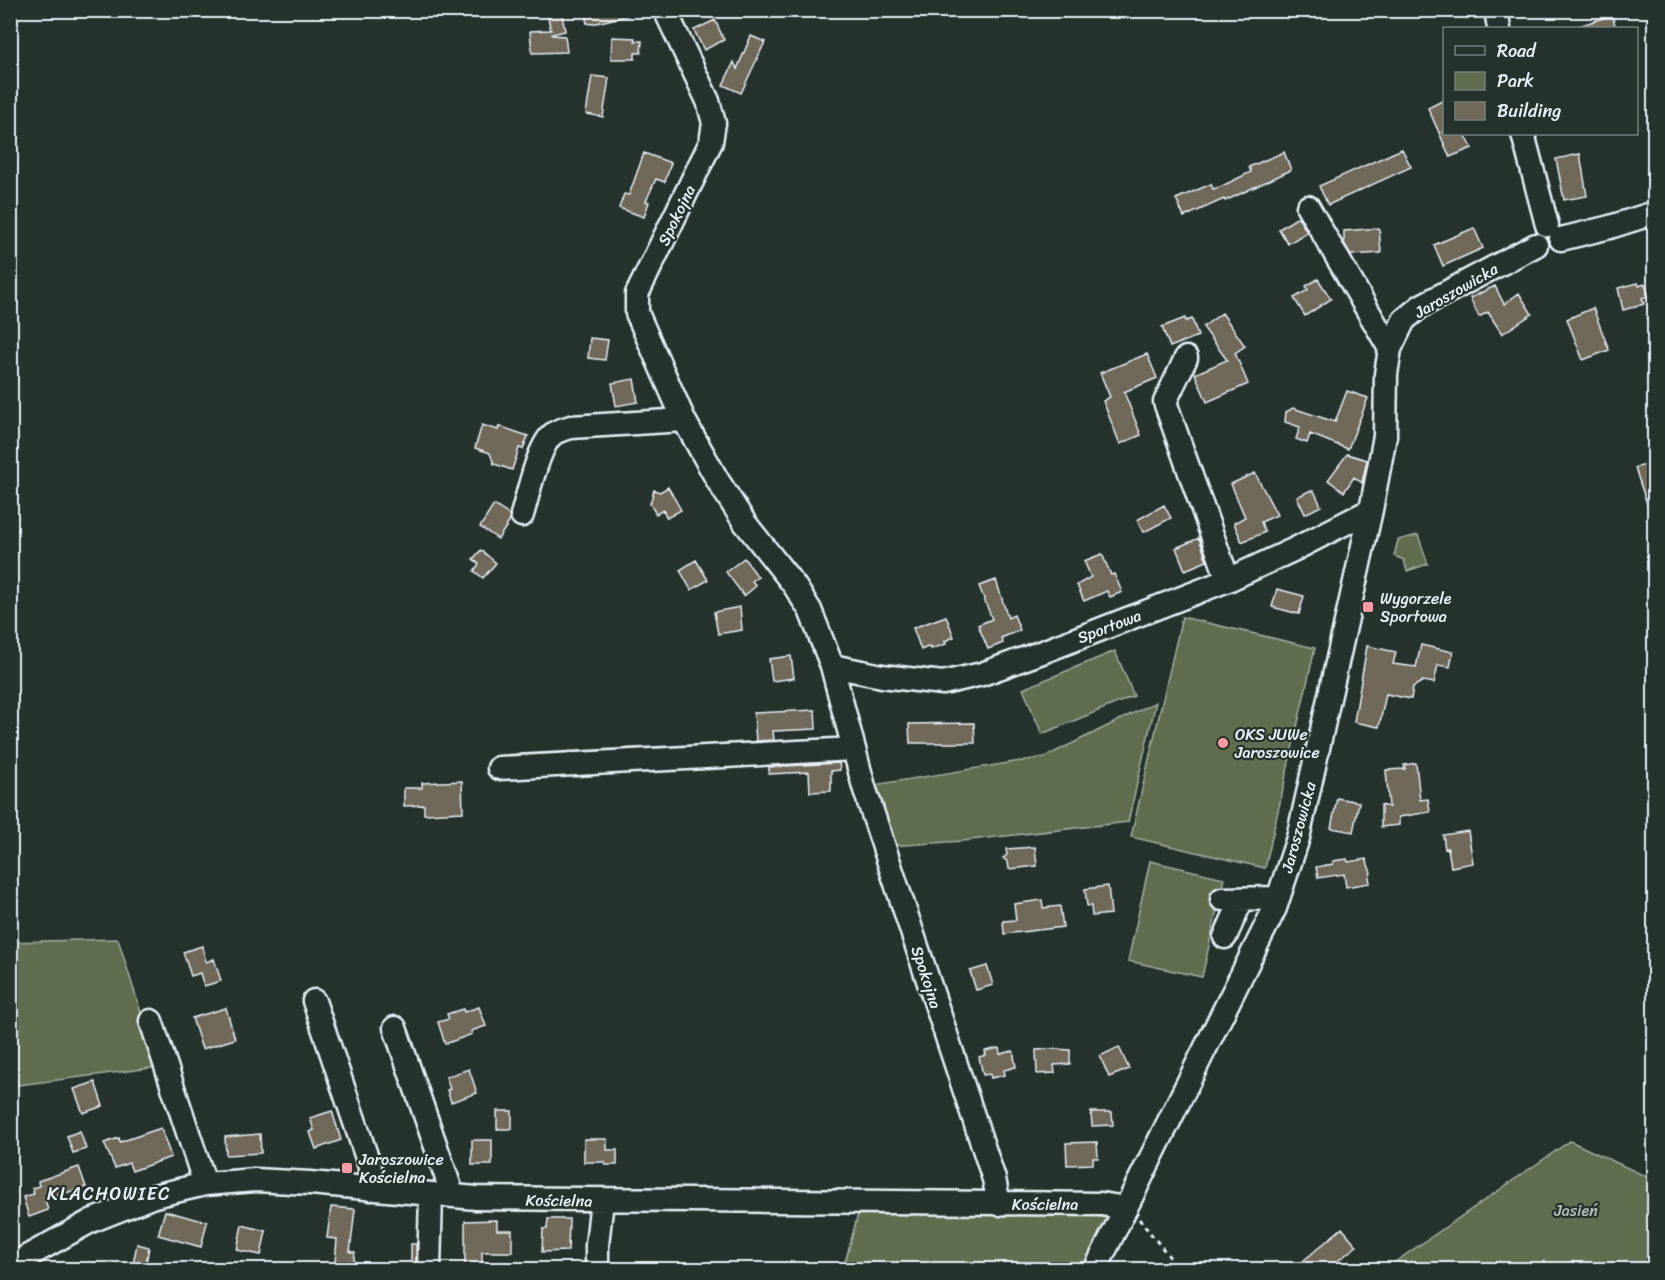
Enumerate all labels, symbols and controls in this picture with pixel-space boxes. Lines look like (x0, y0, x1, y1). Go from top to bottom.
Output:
legend (1443, 27, 1638, 135)
text: Road (1497, 35, 1537, 67)
text: Park (1497, 65, 1534, 97)
text: Building (1497, 95, 1561, 127)
street label: Spokojna (649, 180, 704, 251)
street label: Jaroszowicka (1408, 254, 1505, 327)
place label: Wygorzele Sportowa (1380, 584, 1452, 631)
marker: Wygorzele Sportowa (1361, 600, 1375, 614)
street label: Sportowa (1073, 601, 1146, 652)
place label: OKS JUWe Jaroszowice (1234, 720, 1320, 767)
marker: OKS JUWe Jaroszowice (1216, 736, 1230, 750)
street label: Jaroszowicka (1272, 777, 1325, 877)
street label: Spokojna (903, 942, 950, 1012)
place label: Jaroszowice Kościelna (358, 1145, 444, 1192)
marker: Jaroszowice Kościelna (340, 1161, 354, 1175)
district label: KLACHOWIEC (47, 1178, 171, 1210)
street label: Kościelna (525, 1185, 593, 1216)
street label: Kościelna (1012, 1190, 1078, 1219)
park label: Jasień (1553, 1196, 1598, 1225)

